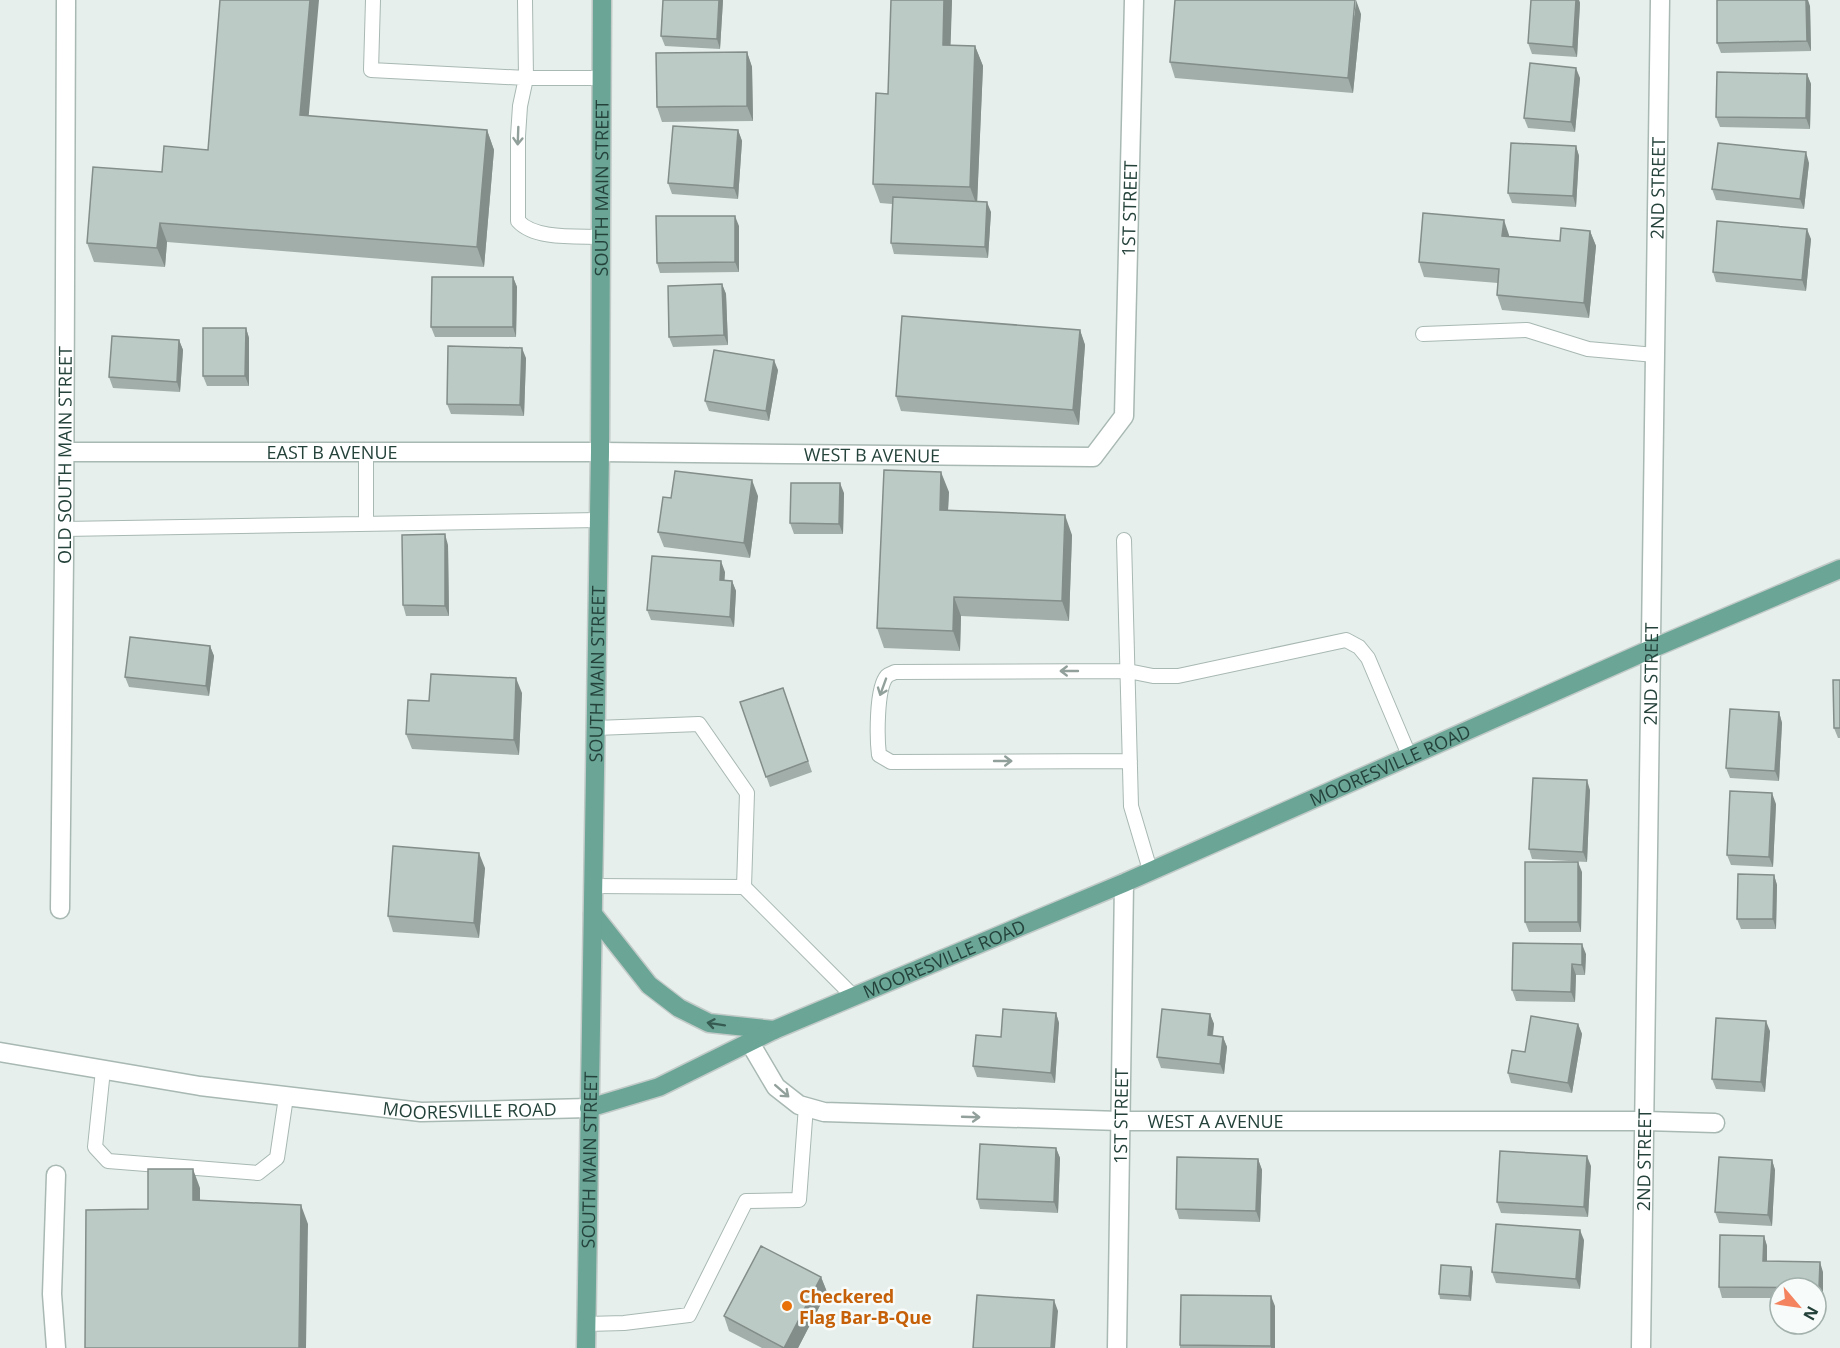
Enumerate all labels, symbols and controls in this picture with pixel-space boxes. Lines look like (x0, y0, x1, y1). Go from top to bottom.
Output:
street label: SOUTH MAIN STREET (589, 100, 614, 276)
one-way arrow (512, 125, 524, 145)
street label: 2ND STREET (1645, 137, 1670, 240)
street label: 1ST STREET (1116, 160, 1142, 257)
street label: OLD SOUTH MAIN STREET (52, 346, 77, 564)
street label: EAST B AVENUE (266, 440, 398, 464)
street label: WEST B AVENUE (804, 442, 940, 467)
street label: SOUTH MAIN STREET (583, 586, 610, 763)
street label: 2ND STREET (1638, 623, 1663, 725)
one-way arrow (1060, 665, 1080, 677)
one-way arrow (876, 677, 887, 696)
street label: MOORESVILLE ROAD (1305, 719, 1474, 811)
one-way arrow (993, 755, 1013, 767)
street label: MOORESVILLE ROAD (859, 914, 1029, 1003)
one-way arrow (707, 1018, 727, 1029)
street label: 1ST STREET (1108, 1068, 1133, 1164)
street label: SOUTH MAIN STREET (576, 1071, 602, 1249)
one-way arrow (774, 1084, 789, 1098)
street label: MOORESVILLE ROAD (381, 1096, 557, 1125)
street label: WEST A AVENUE (1148, 1109, 1284, 1133)
street label: 2ND STREET (1631, 1109, 1656, 1211)
one-way arrow (960, 1111, 980, 1122)
north arrow (1768, 1276, 1828, 1336)
place label: Checkered Flag Bar-B-Que (799, 1284, 932, 1329)
marker: Checkered Flag Bar-B-Que (780, 1299, 794, 1313)
text: N (1798, 1302, 1824, 1324)

